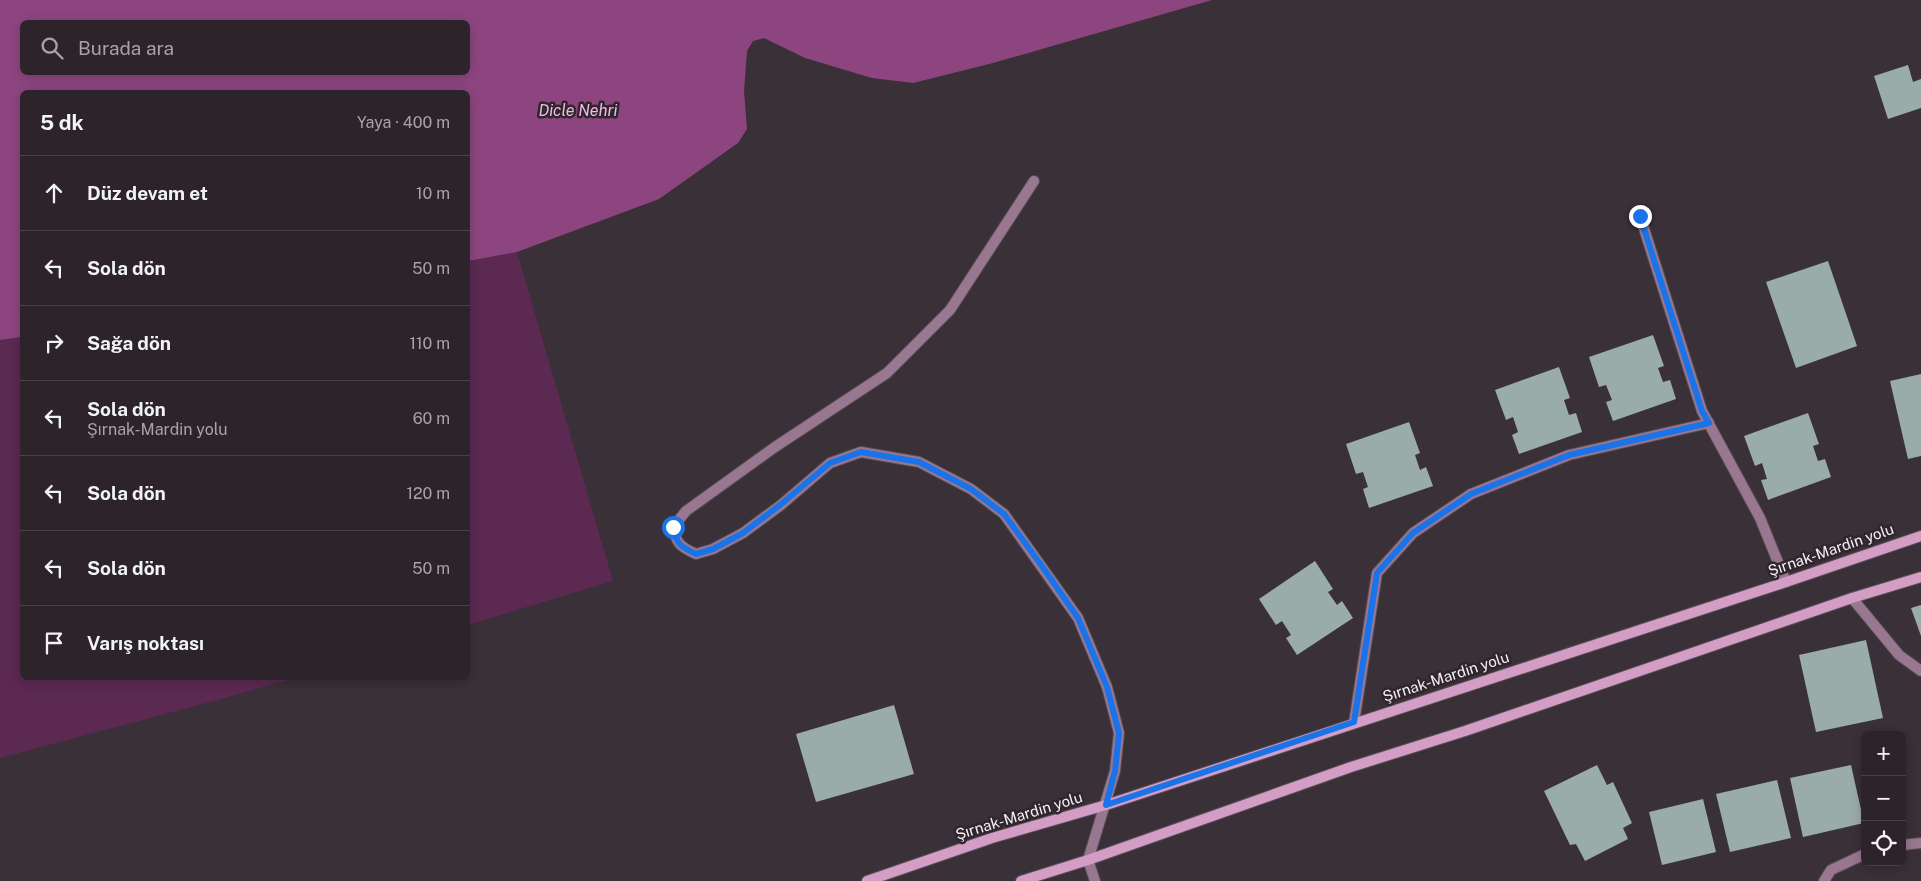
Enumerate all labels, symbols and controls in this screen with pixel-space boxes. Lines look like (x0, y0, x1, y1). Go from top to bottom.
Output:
search box (20, 20, 470, 75)
icon: search (38, 34, 66, 62)
text: Burada ara (78, 37, 174, 59)
water label: Dicle Nehri (538, 101, 618, 120)
text: 5 dk (40, 110, 84, 135)
text: Yaya · 400 m (357, 113, 450, 132)
icon: ahead (40, 179, 68, 207)
text: Düz devam et (87, 182, 208, 204)
text: 10 m (416, 184, 450, 203)
route end (1629, 205, 1652, 228)
icon: left (40, 254, 68, 282)
text: Sola dön (87, 257, 166, 279)
text: 50 m (412, 259, 450, 278)
icon: right (40, 329, 68, 357)
text: Sağa dön (87, 332, 171, 354)
text: 110 m (409, 334, 450, 353)
text: Sola dön (87, 398, 166, 420)
icon: left (40, 404, 68, 432)
text: 60 m (413, 409, 450, 428)
text: Şırnak-Mardin yolu (87, 420, 228, 439)
icon: left (40, 479, 68, 507)
text: Sola dön (87, 482, 166, 504)
text: 120 m (406, 484, 450, 503)
route start (662, 516, 685, 539)
street label: Şırnak-Mardin yolu (1766, 520, 1896, 579)
icon: left (40, 554, 68, 582)
text: Sola dön (87, 557, 166, 579)
text: 50 m (412, 559, 450, 578)
icon: arrive (40, 629, 68, 657)
text: Varış noktası (87, 632, 204, 654)
street label: Şırnak-Mardin yolu (1381, 648, 1511, 705)
map controls (1861, 731, 1906, 866)
button: + (1861, 731, 1906, 776)
button: − (1861, 776, 1906, 821)
street label: Şırnak-Mardin yolu (953, 788, 1084, 843)
button: locate (1861, 821, 1906, 866)

